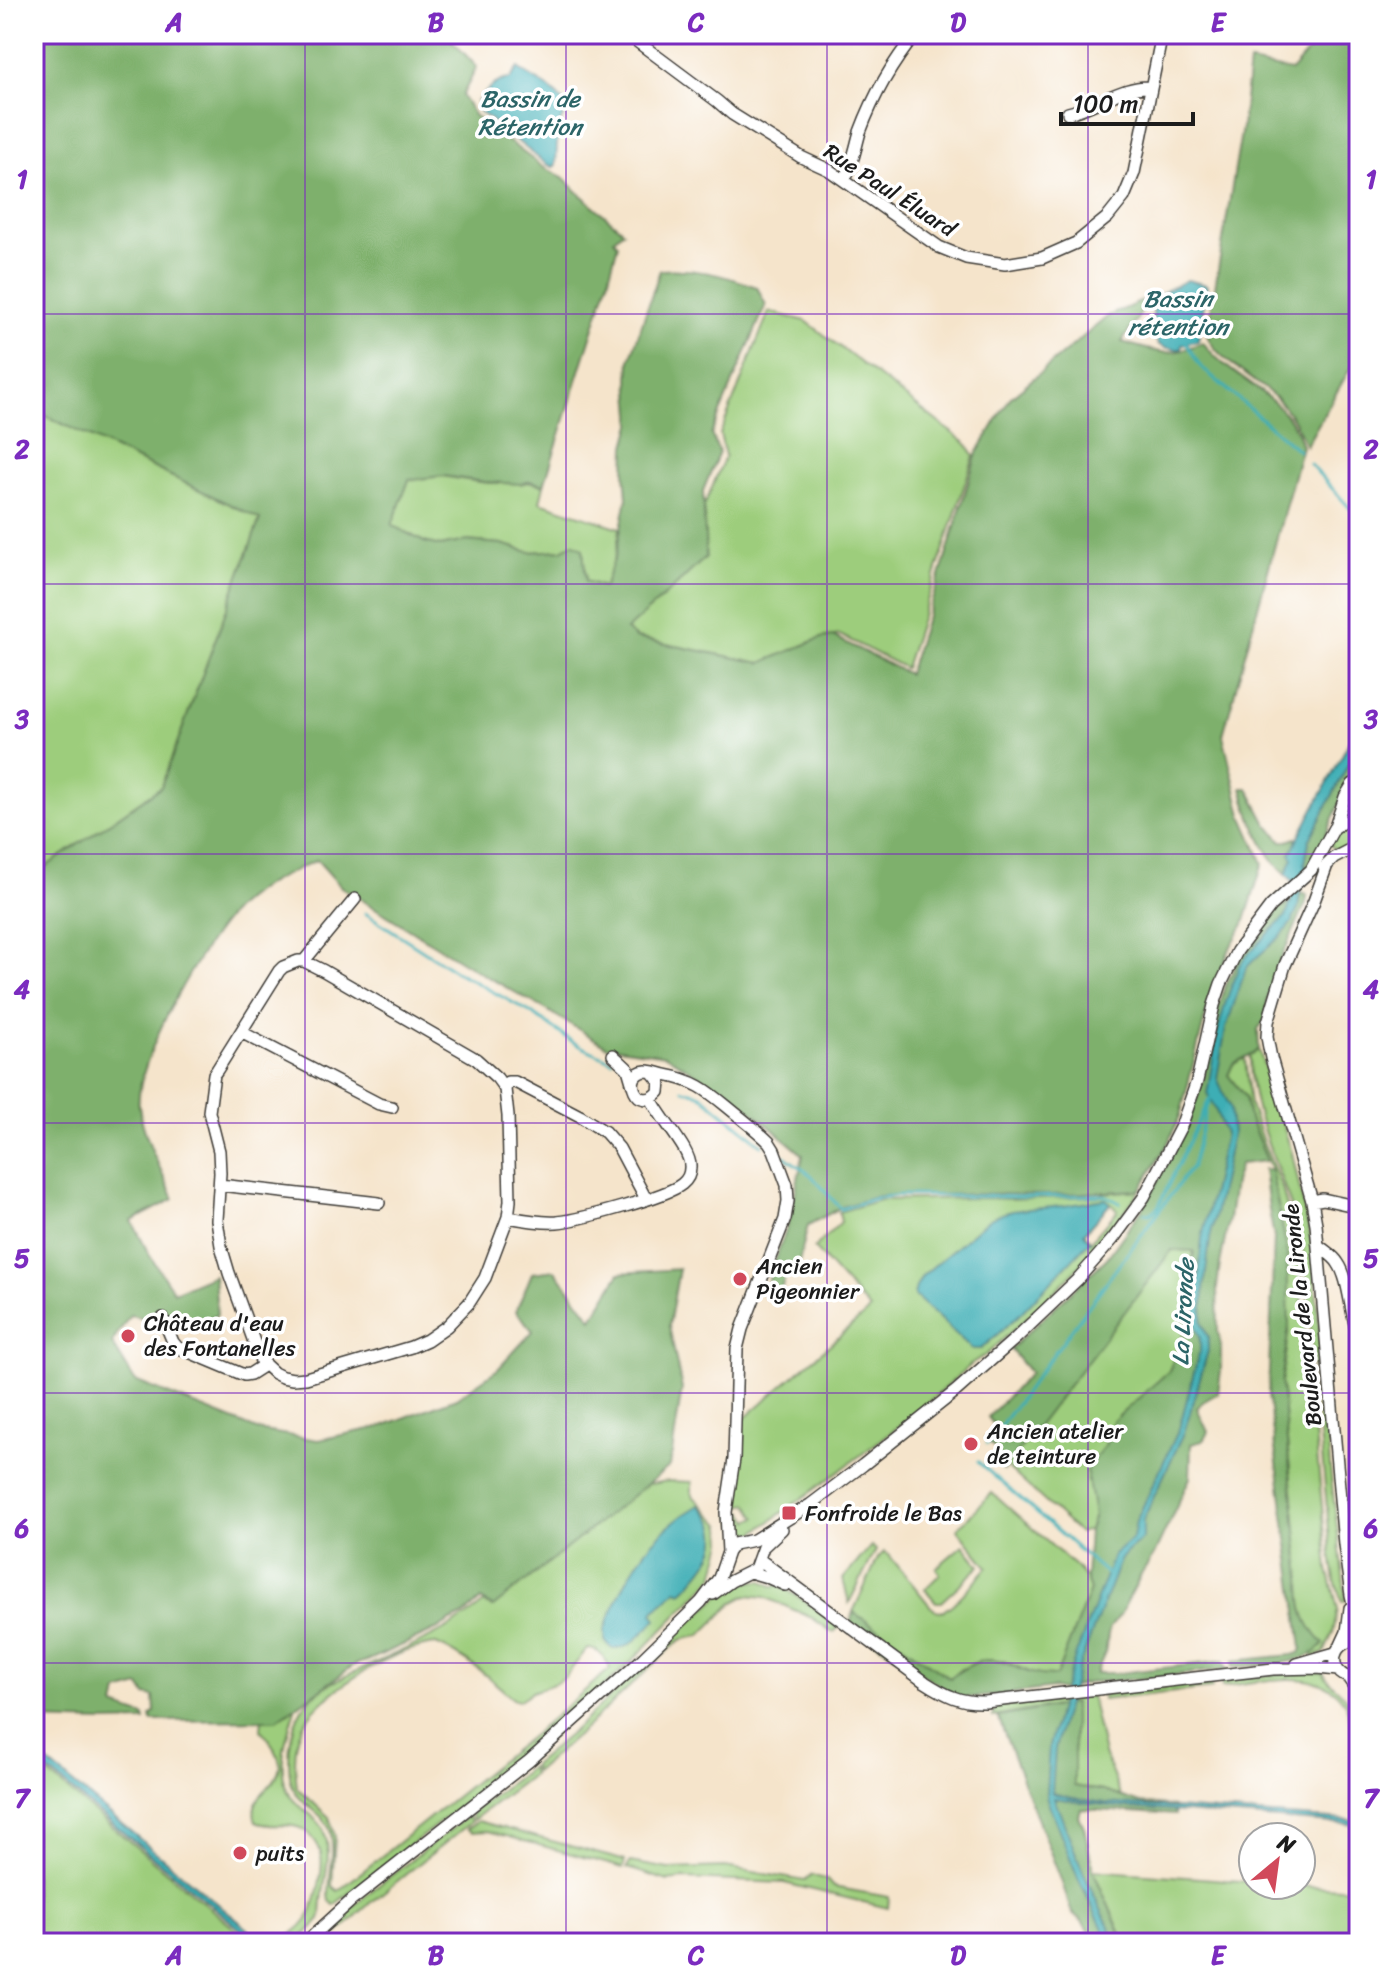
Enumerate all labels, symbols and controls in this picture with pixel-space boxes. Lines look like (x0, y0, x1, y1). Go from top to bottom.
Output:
text: A (164, 0, 183, 45)
text: B (428, 0, 445, 45)
text: C (687, 0, 705, 45)
text: D (950, 0, 966, 45)
text: E (1211, 0, 1228, 45)
scale bar (1061, 76, 1193, 126)
water label: Bassin de Rétention (478, 78, 585, 148)
text: 100 m (1073, 83, 1138, 125)
street label: Rue Paul Éluard (816, 132, 965, 248)
text: 1 (16, 156, 28, 202)
text: 1 (1365, 156, 1377, 202)
water label: Bassin rétention (1128, 278, 1231, 348)
text: 2 (13, 426, 30, 472)
text: 2 (1362, 426, 1379, 472)
text: 3 (14, 696, 30, 742)
text: 3 (1363, 696, 1379, 742)
text: 4 (14, 966, 30, 1012)
text: 4 (1363, 966, 1379, 1012)
street label: Boulevard de la Lironde (1271, 1201, 1333, 1428)
text: 5 (14, 1235, 30, 1281)
text: 5 (1363, 1235, 1379, 1281)
place label: Ancien Pigeonnier (755, 1247, 861, 1311)
water label: La Lironde (1159, 1255, 1207, 1366)
marker: Ancien Pigeonnier (731, 1270, 749, 1288)
place label: Château d'eau des Fontanelles (144, 1304, 297, 1368)
marker: Château d'eau des Fontanelles (119, 1327, 137, 1345)
place label: Ancien atelier de teinture (986, 1412, 1124, 1476)
marker: Ancien atelier de teinture (962, 1435, 980, 1453)
place label: Fonfroide le Bas (805, 1494, 962, 1533)
marker: Fonfroide le Bas (780, 1504, 798, 1522)
text: 6 (14, 1505, 30, 1551)
text: 6 (1363, 1505, 1379, 1551)
text: 7 (15, 1775, 32, 1821)
text: 7 (1364, 1775, 1381, 1821)
north arrow (1237, 1821, 1317, 1901)
text: N (1269, 1823, 1303, 1865)
place label: puits (255, 1834, 304, 1873)
marker: puits (231, 1844, 249, 1862)
text: A (164, 1932, 183, 1977)
text: B (428, 1932, 445, 1977)
text: C (687, 1932, 705, 1977)
text: D (950, 1932, 966, 1977)
text: E (1211, 1932, 1228, 1977)

